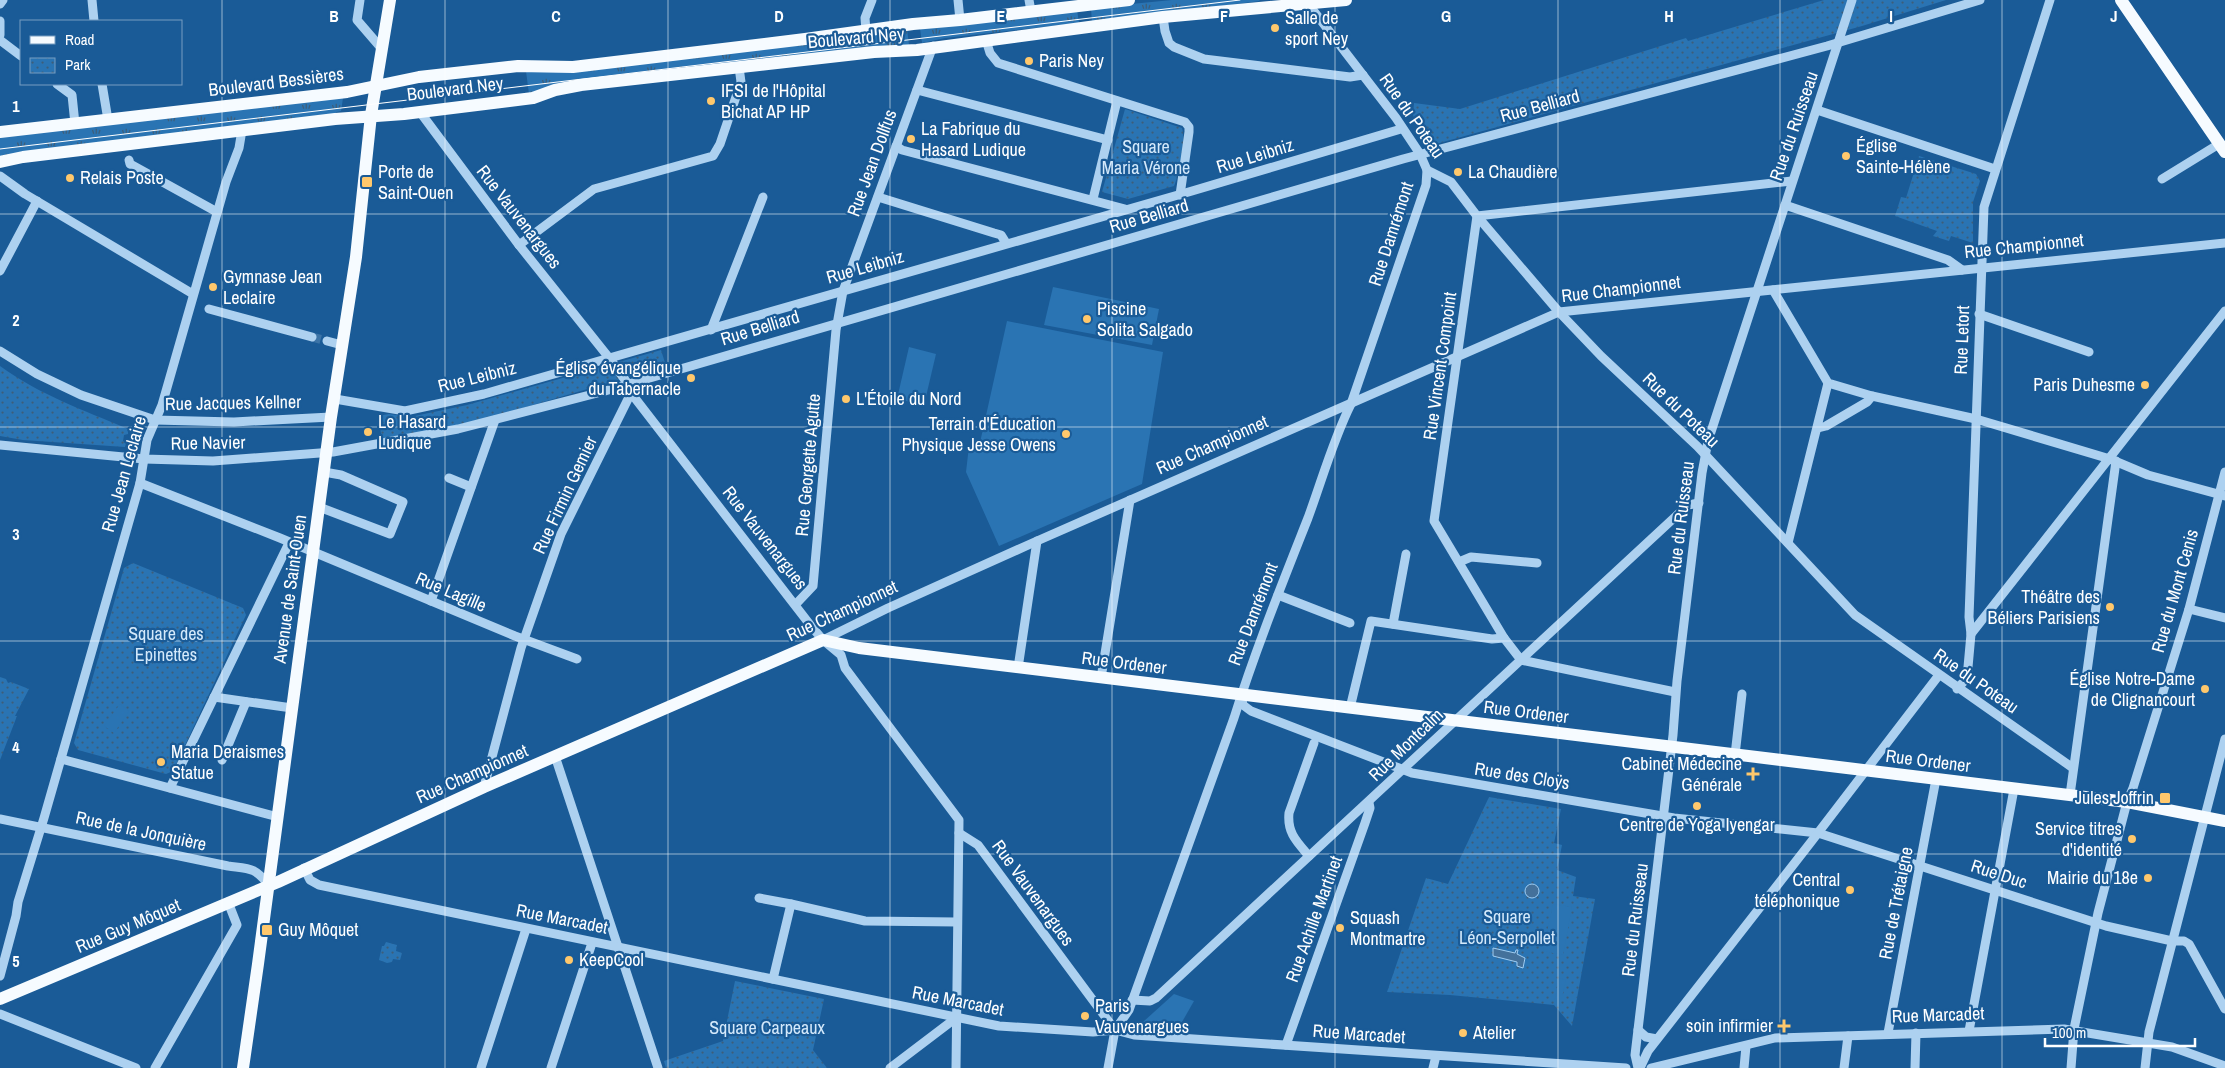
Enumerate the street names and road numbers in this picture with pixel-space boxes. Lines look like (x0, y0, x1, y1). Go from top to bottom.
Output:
street label: Boulevard Ney (807, 21, 906, 54)
street label: Boulevard Bessières (207, 61, 345, 102)
street label: Rue du Poteau (1374, 68, 1451, 163)
street label: Rue du Ruisseau (1763, 68, 1824, 184)
street label: Boulevard Ney (405, 70, 505, 107)
street label: Rue Belliard (1497, 83, 1582, 128)
street label: Rue Jean Dollfus (841, 106, 902, 220)
street label: Rue Leibniz (1213, 132, 1297, 179)
street label: Rue Vauvenargues (471, 160, 568, 274)
street label: Rue Damrémont (1362, 178, 1419, 289)
street label: Rue Belliard (1106, 192, 1191, 239)
street label: Rue Championnet (1963, 227, 2085, 264)
street label: Rue Leibniz (823, 244, 907, 290)
street label: Rue Championnet (1560, 269, 1682, 308)
street label: Rue Vincent Compoint (1417, 290, 1462, 441)
street label: Rue Belliard (717, 304, 802, 351)
street label: Rue Letort (1948, 305, 1975, 375)
street label: Rue Leibniz (435, 355, 519, 398)
street label: Rue du Poteau (1637, 366, 1725, 453)
street label: Rue Jacques Kellner (165, 389, 301, 416)
street label: Rue Georgette Agutte (789, 393, 826, 537)
street label: Rue Championnet (1152, 409, 1272, 480)
street label: Rue Jean Leclaire (95, 413, 152, 535)
street label: Rue Navier (170, 429, 246, 456)
street label: Rue Firmin Gemier (526, 432, 603, 558)
street label: Rue du Ruisseau (1661, 460, 1700, 576)
street label: Rue Vauvenargues (717, 481, 814, 595)
street label: Avenue de Saint-Ouen (267, 513, 312, 666)
street label: Rue du Mont Cenis (2145, 526, 2204, 655)
street label: Rue Damrémont (1221, 559, 1284, 669)
street label: Rue Lagille (412, 565, 490, 618)
street label: Rue Championnet (782, 574, 901, 647)
street label: Rue du Poteau (1929, 642, 2024, 719)
street label: Rue Ordener (1080, 645, 1168, 680)
street label: Rue Ordener (1482, 694, 1570, 729)
street label: Rue Montcalm (1363, 703, 1449, 787)
street label: Rue Championnet (412, 738, 532, 809)
street label: Rue Ordener (1884, 743, 1972, 778)
street label: Rue des Cloÿs (1473, 756, 1571, 795)
street label: Rue de la Jonquière (73, 804, 209, 857)
street label: Rue Vauvenargues (986, 835, 1080, 951)
street label: Rue de Trétaigne (1872, 845, 1919, 961)
street label: Rue Achille Martinet (1279, 852, 1348, 986)
street label: Rue Duc (1968, 853, 2030, 894)
street label: Rue du Ruisseau (1615, 862, 1654, 978)
street label: Rue Guy Môquet (72, 892, 184, 959)
street label: Rue Marcadet (514, 897, 610, 940)
street label: Rue Marcadet (910, 979, 1006, 1022)
street label: Rue Marcadet (1891, 1000, 1985, 1029)
street label: Rue Marcadet (1312, 1018, 1406, 1049)

